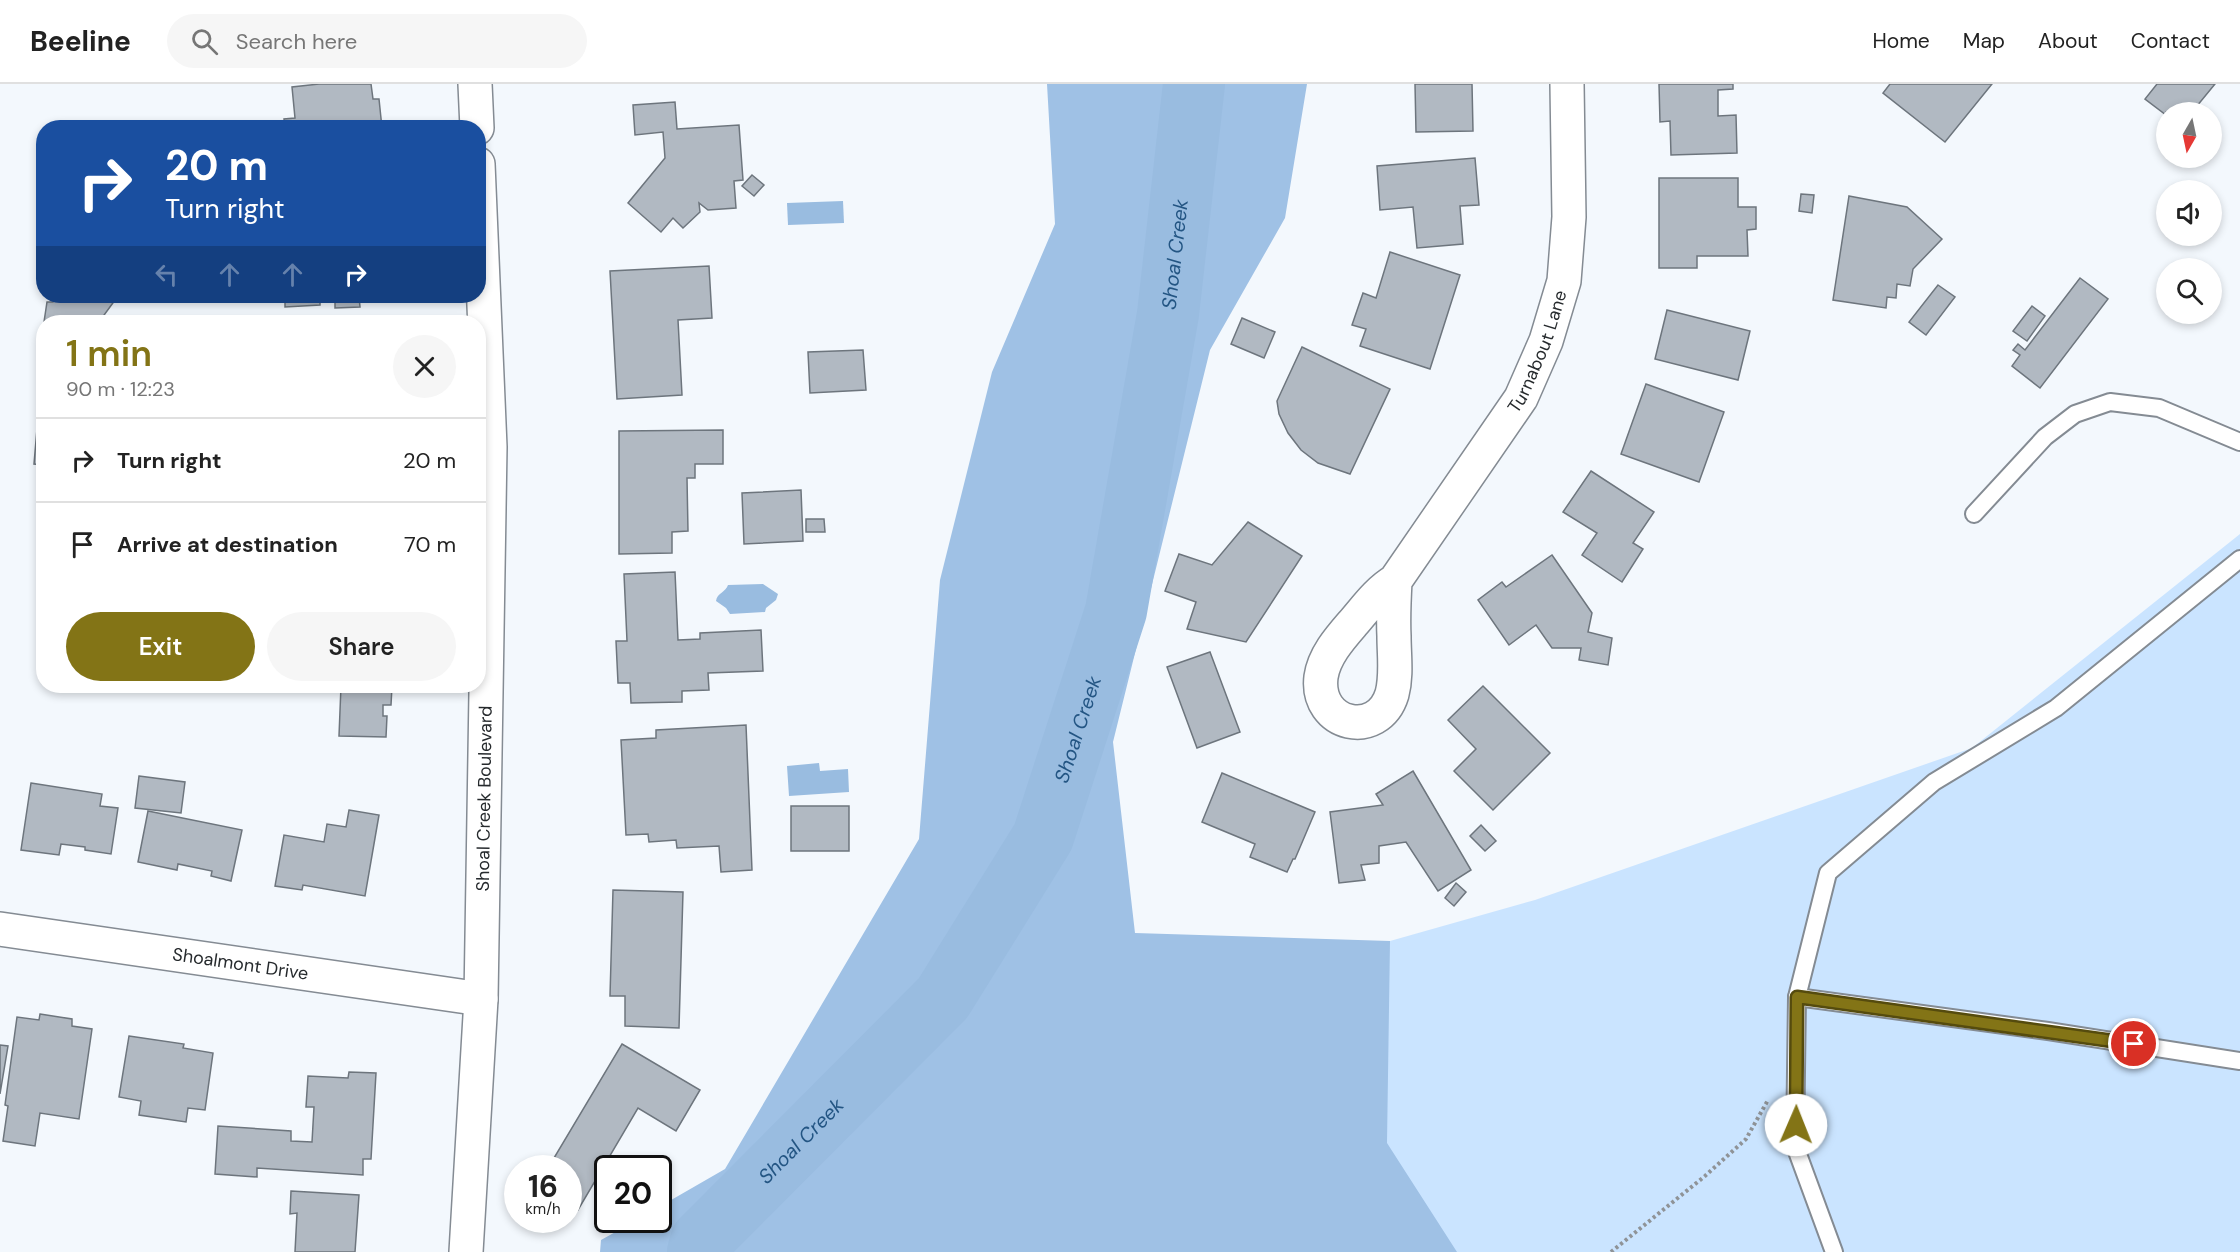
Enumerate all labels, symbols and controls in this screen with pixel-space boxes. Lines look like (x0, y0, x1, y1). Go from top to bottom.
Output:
search box (167, 14, 587, 68)
text: Beeline (30, 23, 131, 60)
icon: search (188, 25, 221, 58)
text: Search here (236, 27, 357, 56)
text: Home (1872, 27, 1930, 55)
text: Map (1963, 27, 2005, 55)
text: About (2038, 27, 2098, 55)
text: Contact (2131, 27, 2210, 55)
north arrow (2156, 102, 2222, 168)
map controls (2156, 102, 2222, 324)
text: 20 m (165, 138, 268, 193)
icon: right (66, 144, 144, 222)
button: sound (2156, 180, 2222, 246)
text: Turn right (165, 191, 285, 226)
water label: Shoal Creek (1156, 197, 1194, 311)
icon: left (150, 258, 183, 291)
icon: ahead (213, 258, 246, 291)
icon: ahead (276, 258, 309, 291)
icon: right (339, 258, 372, 291)
button: search (2156, 258, 2222, 324)
street label: Turnabout Lane (1502, 287, 1573, 418)
text: 1 min (66, 330, 152, 377)
button: close (393, 335, 456, 398)
text: 90 m · 12:23 (66, 376, 175, 402)
icon: right (66, 444, 99, 477)
text: Turn right (117, 446, 222, 475)
text: 20 m (403, 446, 456, 475)
icon: arrive (66, 528, 99, 561)
text: Arrive at destination (117, 530, 338, 559)
text: 70 m (404, 530, 456, 559)
button: Exit (66, 612, 255, 681)
button: Share (267, 612, 456, 681)
water label: Shoal Creek (1048, 672, 1107, 786)
street label: Shoal Creek Boulevard (471, 705, 498, 892)
street label: Shoalmont Drive (171, 942, 310, 986)
pin (2108, 1018, 2159, 1069)
icon: arrive (2117, 1027, 2150, 1060)
water label: Shoal Creek (753, 1092, 850, 1189)
position arrow (1764, 1093, 1828, 1157)
speed limit sign: 20 (594, 1155, 672, 1233)
text: 16 (528, 1167, 558, 1206)
text: km/h (525, 1199, 561, 1219)

